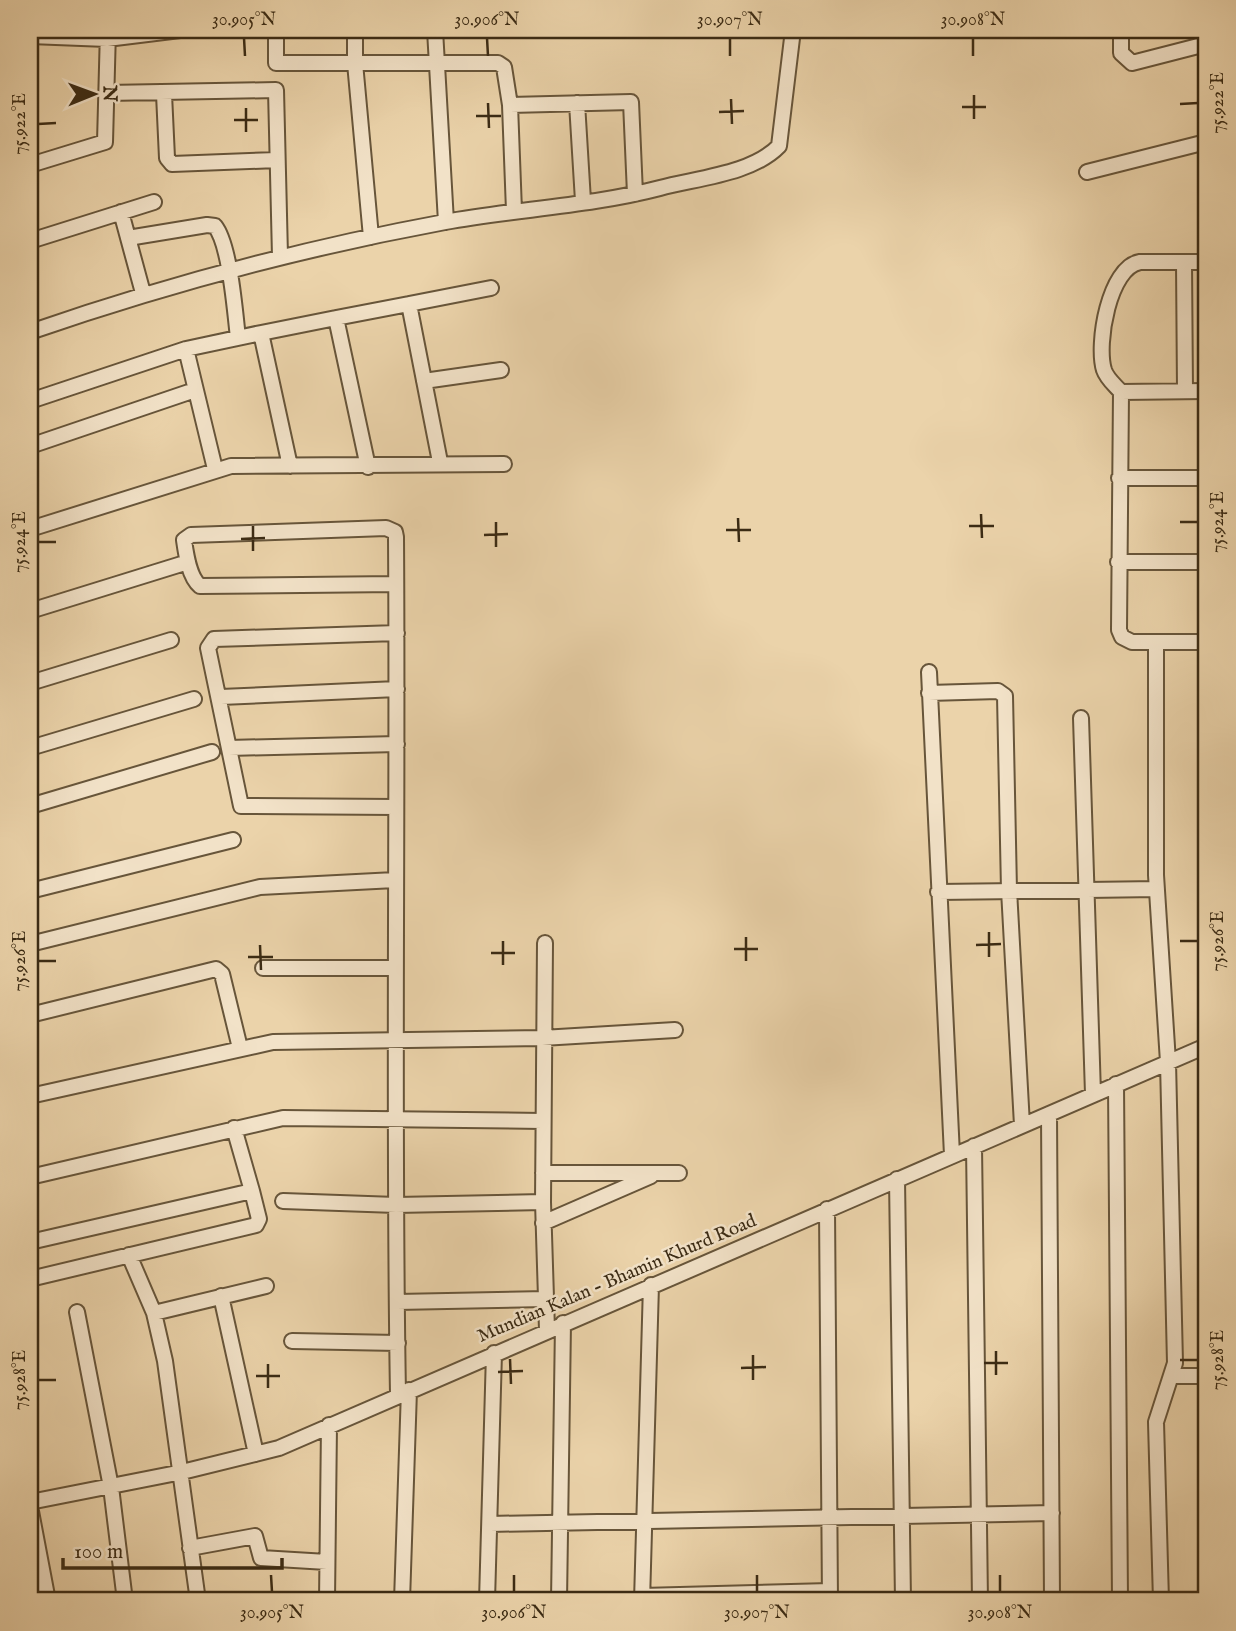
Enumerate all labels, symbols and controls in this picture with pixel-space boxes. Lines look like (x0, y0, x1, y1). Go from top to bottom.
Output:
text: 30.905°N (212, 9, 276, 32)
text: 30.906°N (455, 9, 520, 32)
text: 30.907°N (697, 9, 763, 32)
text: 30.908°N (941, 9, 1006, 32)
north arrow (60, 60, 130, 130)
text: 75.922°E (1207, 72, 1230, 134)
text: N (97, 84, 121, 103)
text: 75.922°E (9, 93, 32, 155)
text: 75.924°E (1207, 491, 1230, 553)
text: 75.924°E (9, 511, 32, 573)
text: 75.926°E (1207, 911, 1230, 971)
text: 75.926°E (9, 931, 32, 991)
street label: Mundian Kalan - Bhamin Khurd Road (474, 1209, 761, 1349)
text: 75.928°E (1207, 1330, 1230, 1390)
text: 75.928°E (9, 1350, 32, 1410)
scale bar (63, 1526, 282, 1570)
text: 100 m (74, 1539, 123, 1566)
text: 30.905°N (240, 1602, 304, 1625)
text: 30.906°N (482, 1602, 547, 1625)
text: 30.907°N (724, 1602, 790, 1625)
text: 30.908°N (968, 1602, 1033, 1625)

